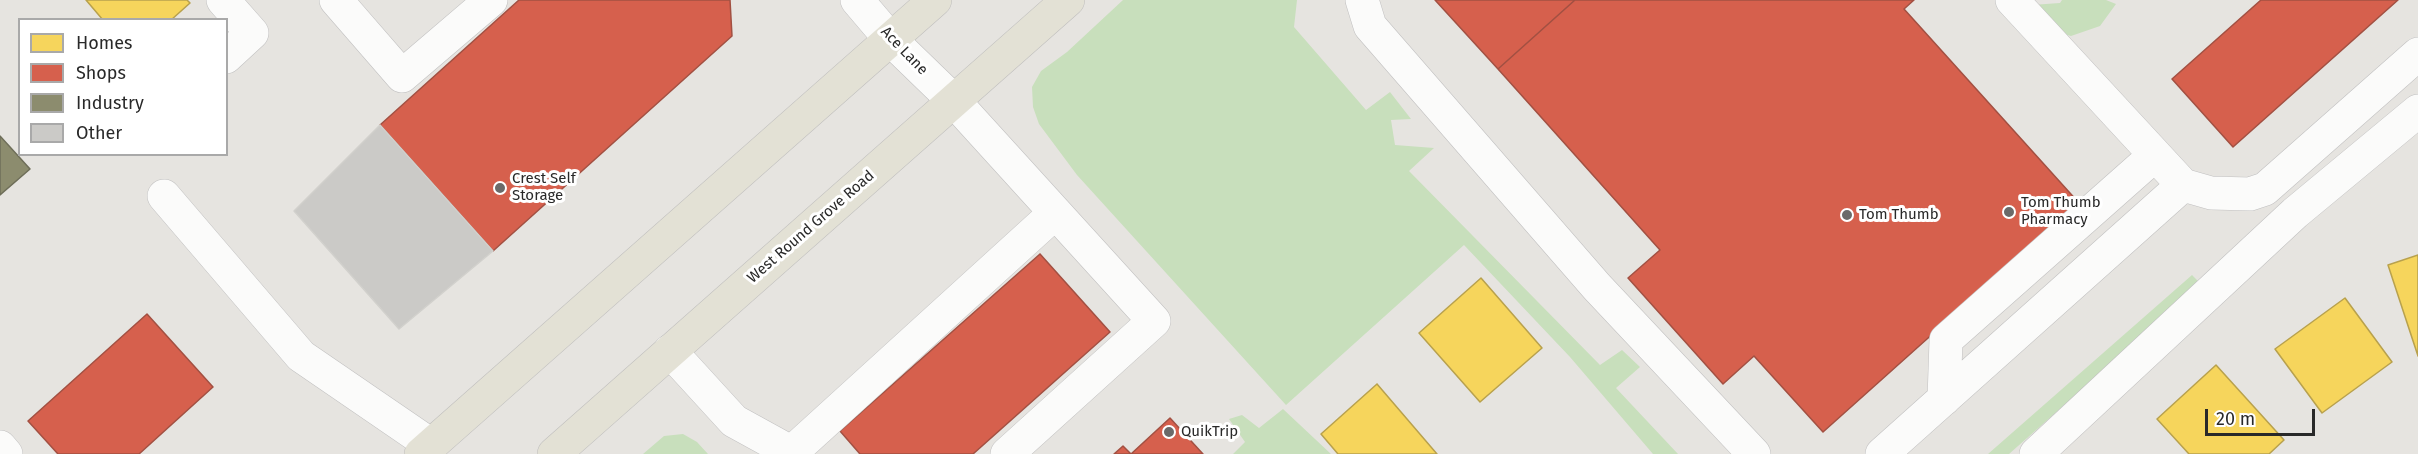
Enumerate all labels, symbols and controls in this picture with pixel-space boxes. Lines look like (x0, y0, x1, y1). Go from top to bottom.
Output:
legend (18, 18, 228, 156)
street label: Ace Lane (877, 23, 931, 79)
text: Homes (76, 32, 132, 54)
text: Shops (76, 62, 126, 84)
text: Industry (76, 92, 144, 114)
text: Other (76, 122, 122, 144)
street label: West Round Grove Road (744, 167, 878, 287)
place label: Crest Self Storage (512, 170, 576, 205)
marker: Crest Self Storage (493, 181, 507, 195)
place label: Tom Thumb Pharmacy (2021, 194, 2101, 229)
marker: Tom Thumb Pharmacy (2002, 205, 2016, 219)
place label: Tom Thumb (1859, 206, 1939, 224)
marker: Tom Thumb (1840, 208, 1854, 222)
scale bar (2208, 397, 2318, 435)
text: 20 m (2216, 408, 2255, 430)
place label: QuikTrip (1181, 423, 1238, 441)
marker: QuikTrip (1162, 425, 1176, 439)

